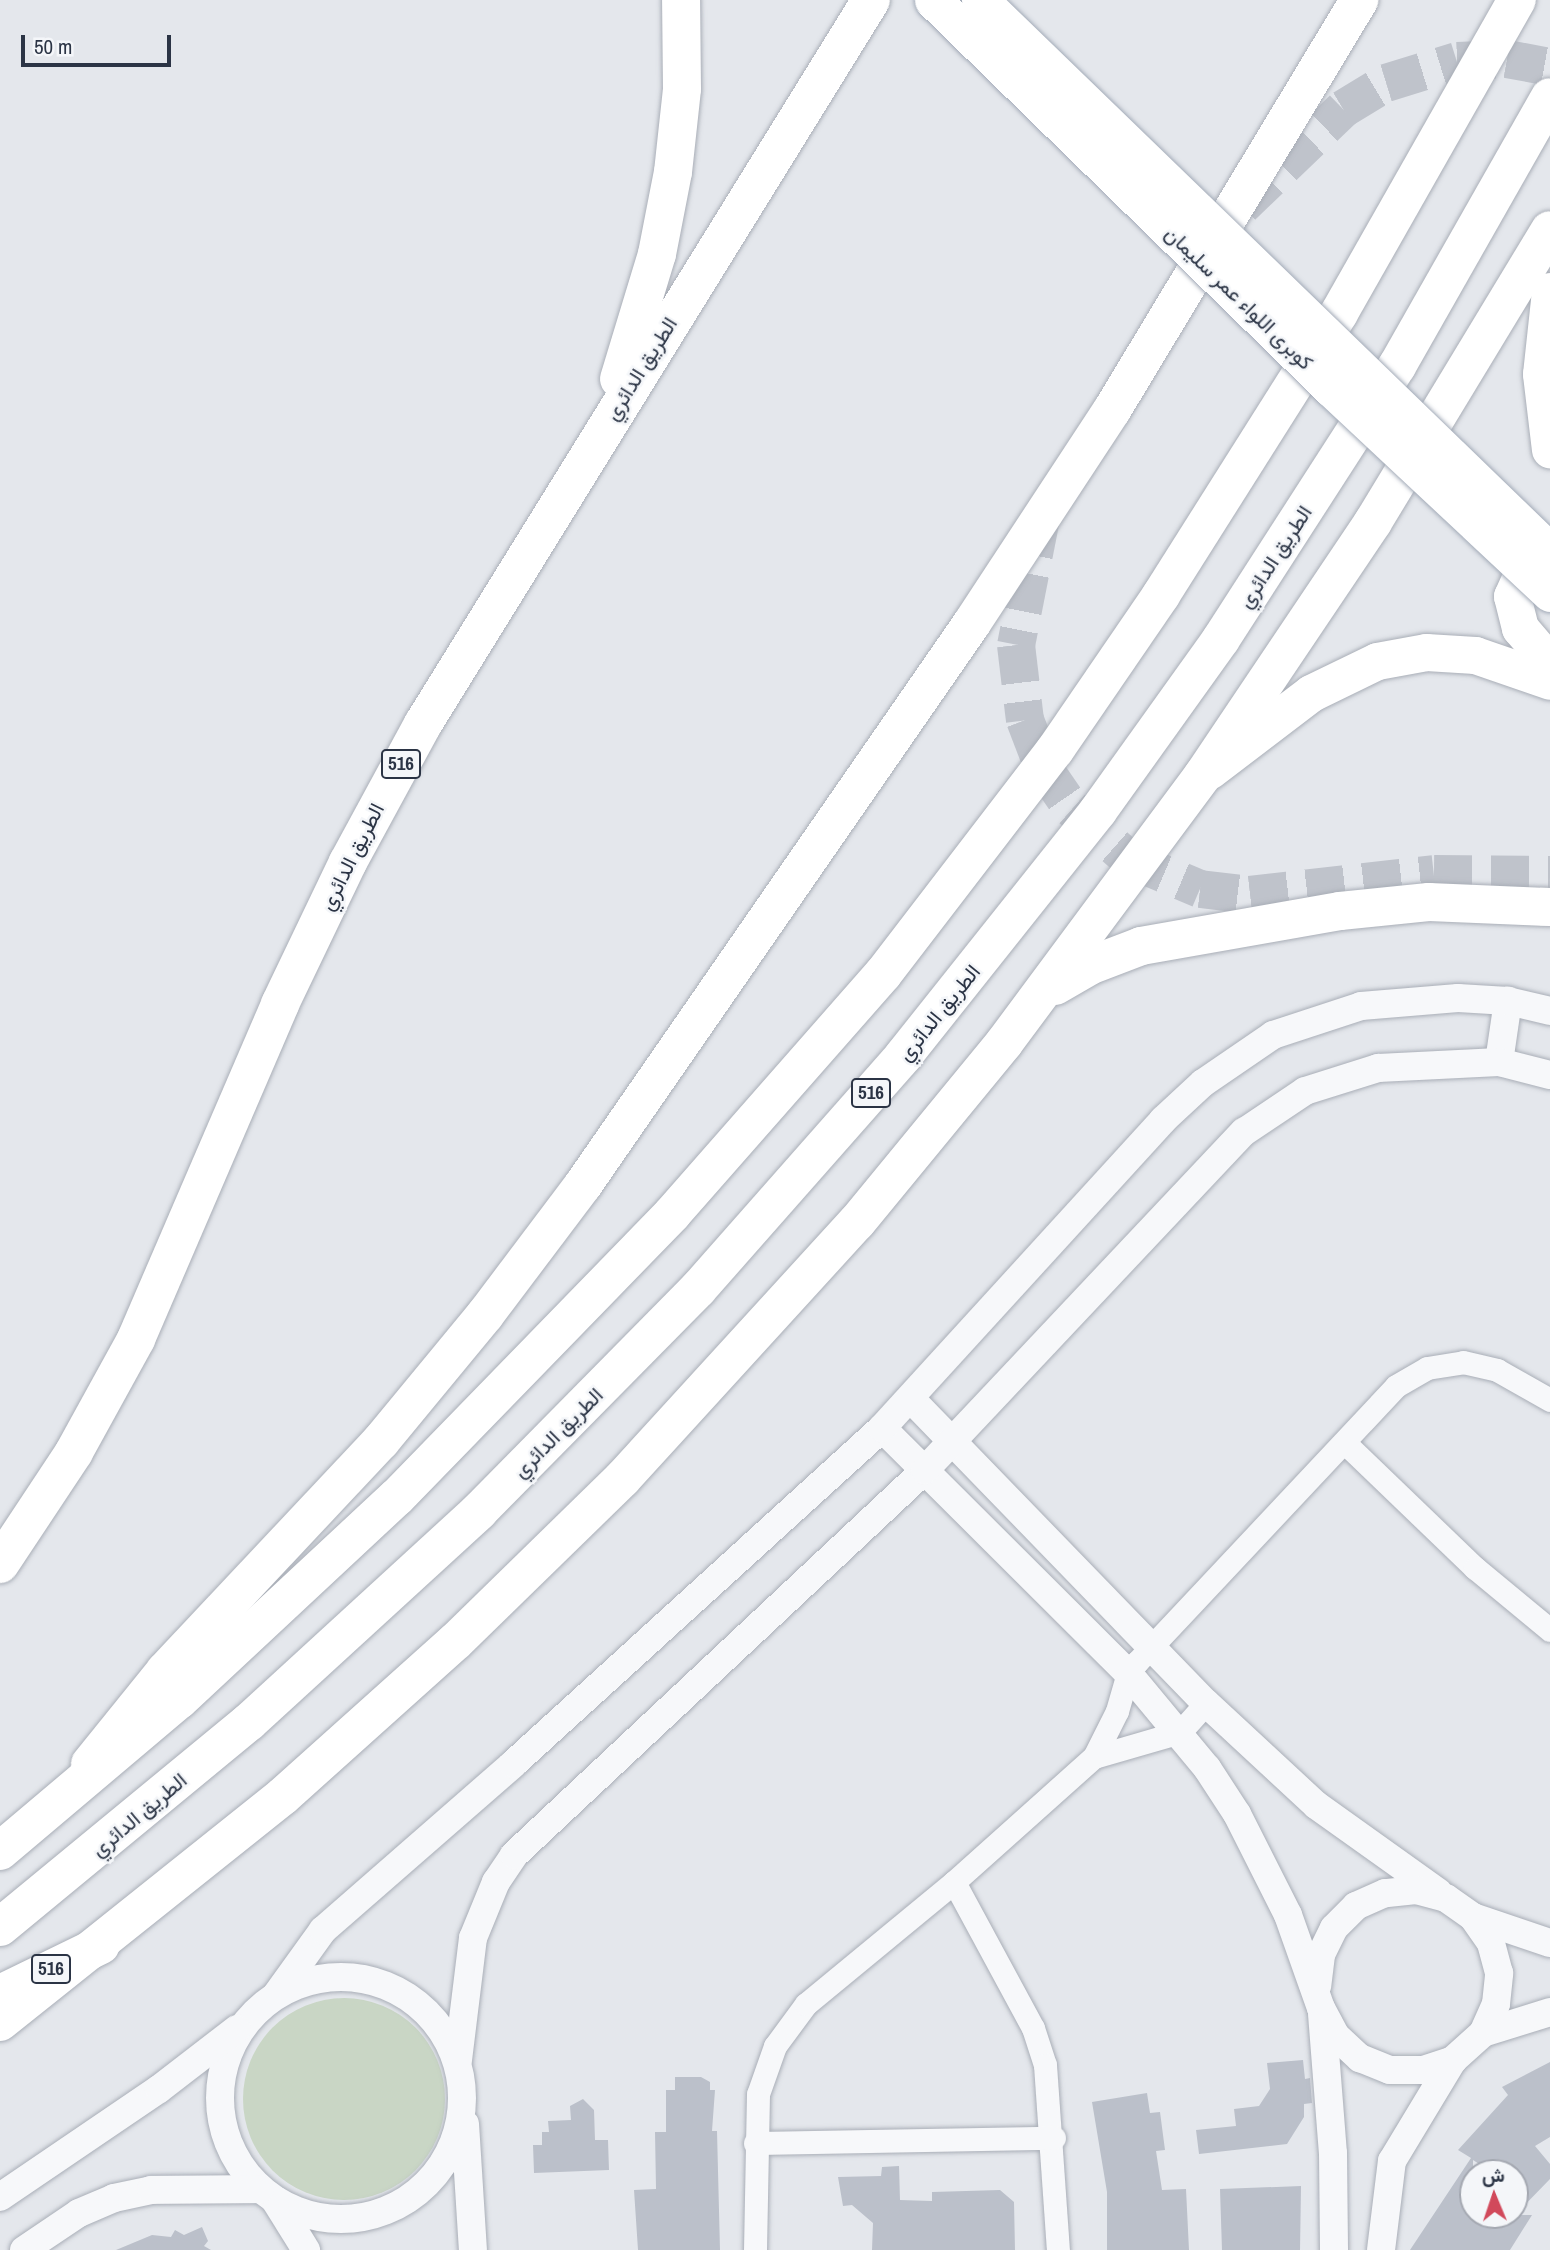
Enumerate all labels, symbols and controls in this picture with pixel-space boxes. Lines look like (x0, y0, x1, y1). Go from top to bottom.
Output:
scale bar (24, 21, 175, 65)
text: 50 m (34, 32, 72, 61)
street label: كوبرى اللواء عمر سليمان (1160, 221, 1318, 375)
street label: الطريق الدائري (599, 313, 683, 425)
street label: الطريق الدائري (1233, 501, 1317, 613)
road number: 516 (380, 748, 422, 779)
street label: الطريق الدائري (314, 799, 390, 915)
street label: الطريق الدائري (892, 960, 986, 1066)
road number: 516 (850, 1078, 892, 1108)
street label: الطريق الدائري (508, 1383, 608, 1483)
street label: الطريق الدائري (86, 1768, 192, 1862)
road number: 516 (30, 1954, 72, 1984)
north arrow (1459, 2159, 1529, 2229)
text: ش (1481, 2162, 1505, 2188)

